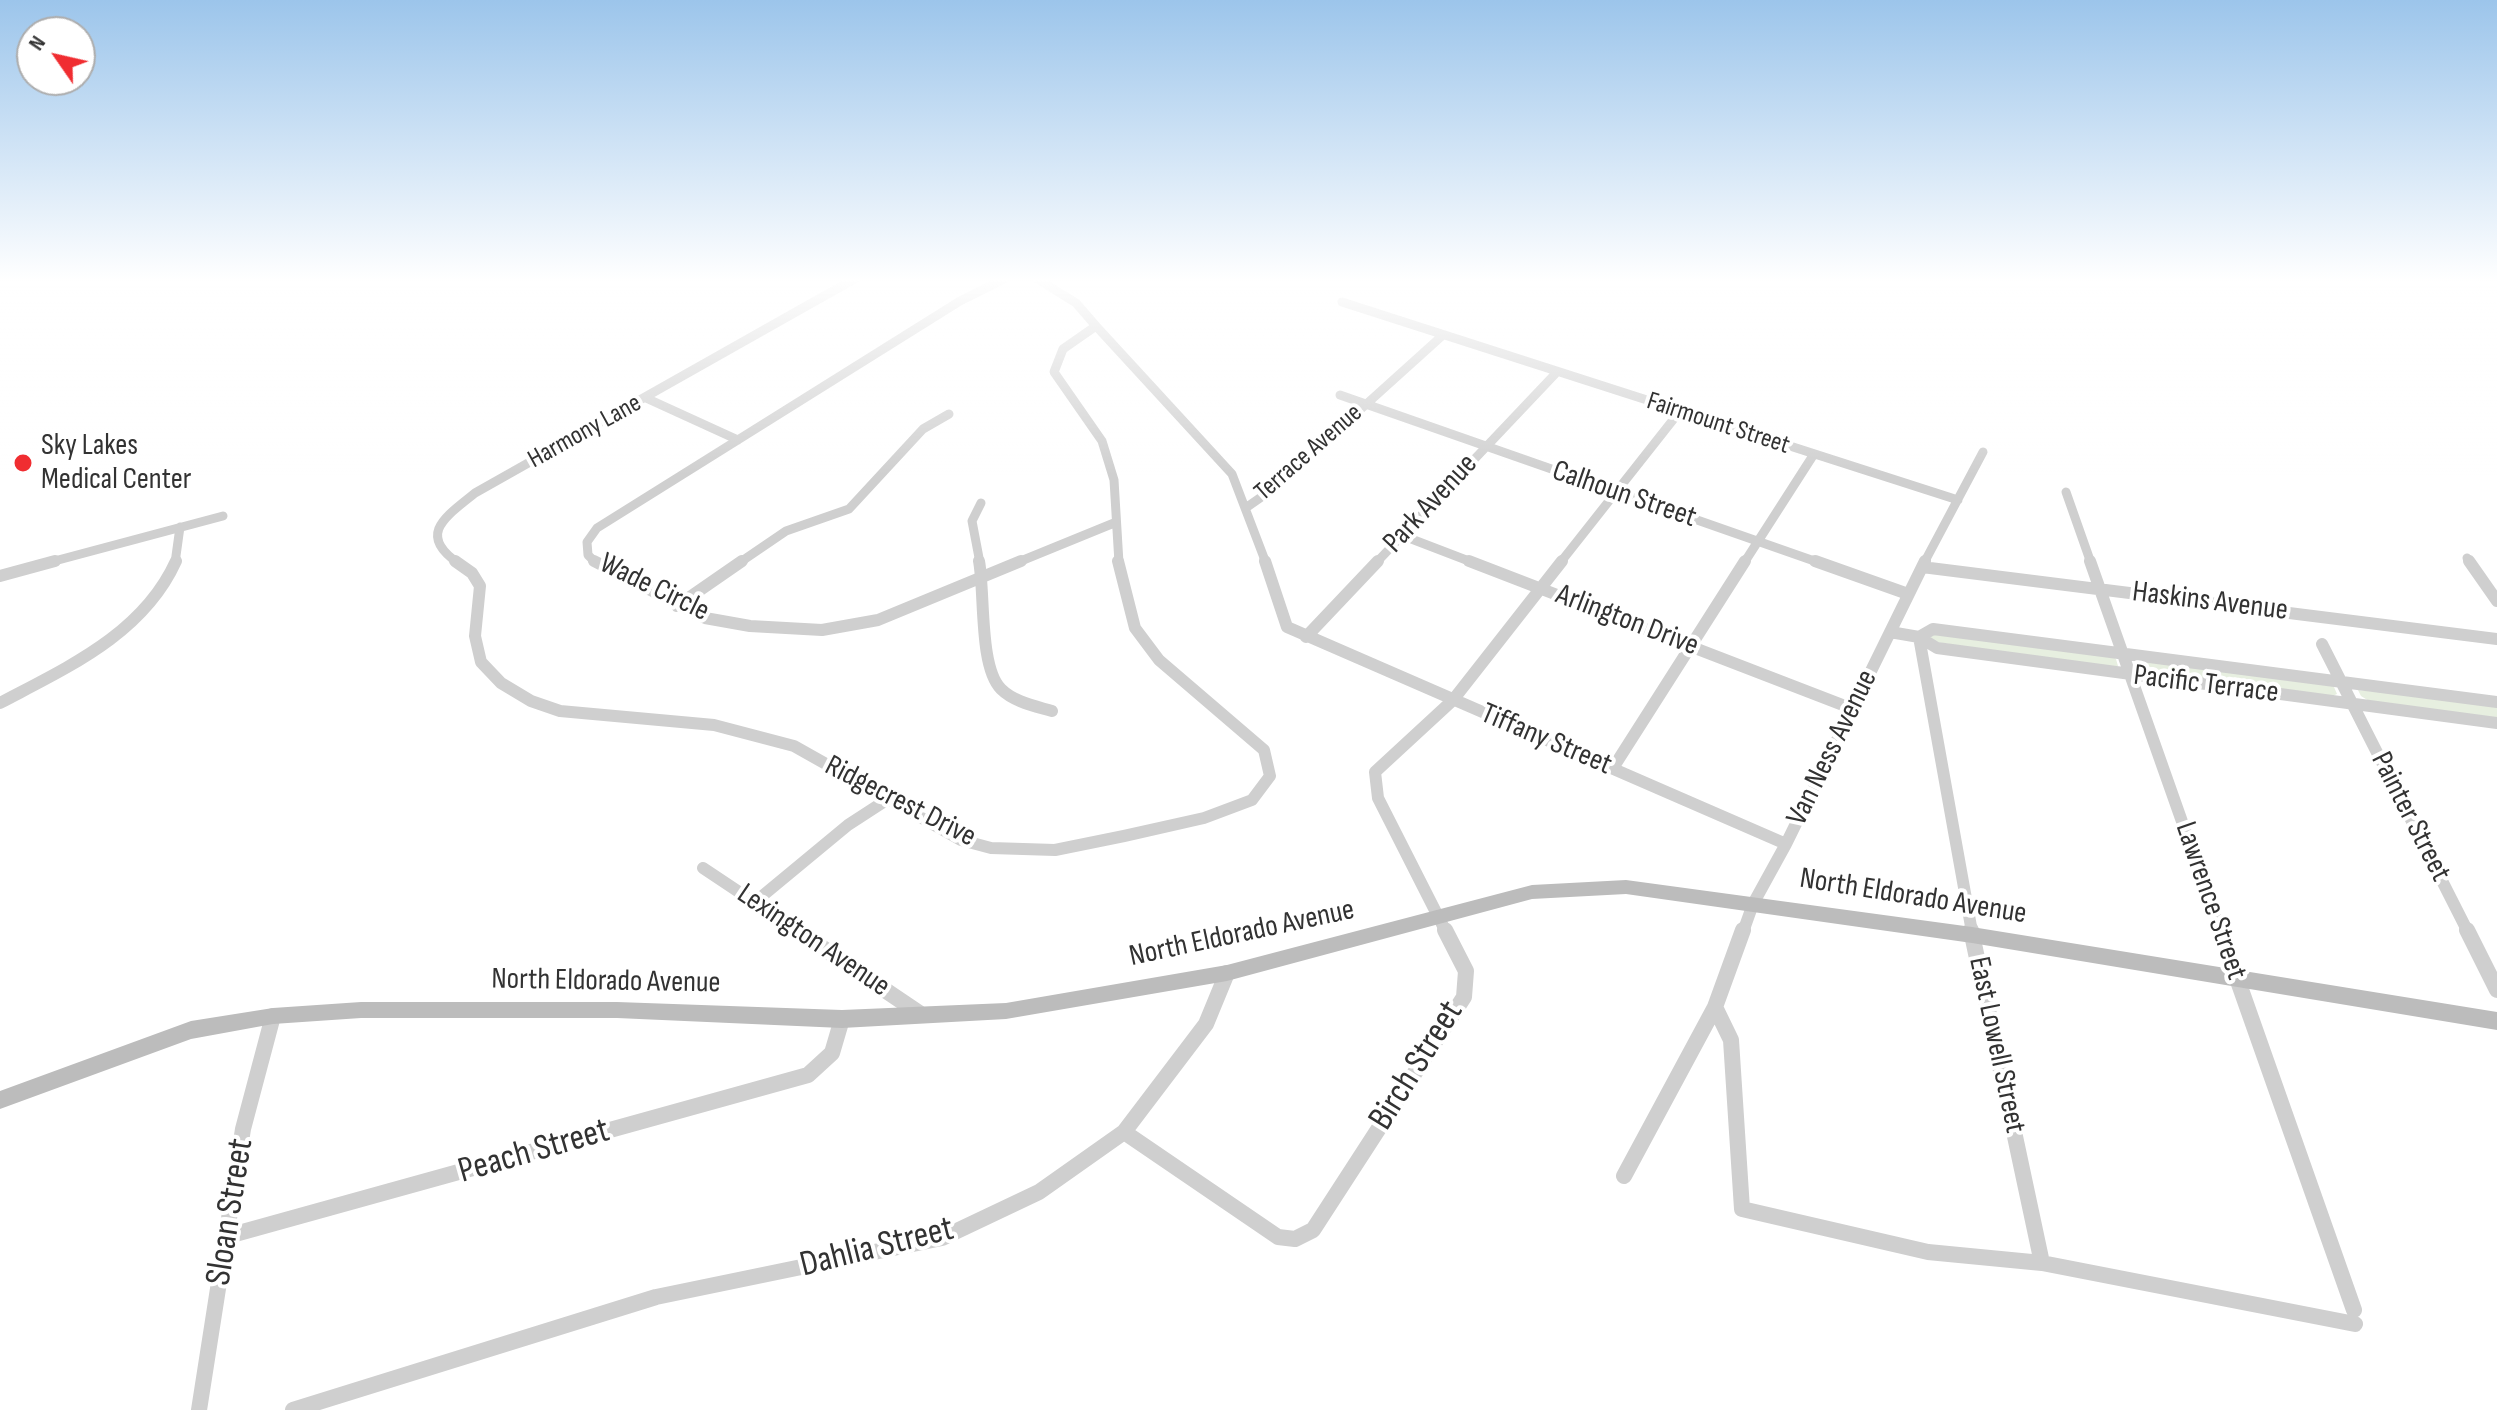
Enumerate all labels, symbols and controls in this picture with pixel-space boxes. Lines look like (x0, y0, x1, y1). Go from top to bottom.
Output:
north arrow (16, 16, 96, 96)
text: N (23, 31, 52, 56)
street label: Fairmount Street (1643, 386, 1793, 462)
street label: Harmony Lane (523, 388, 647, 476)
street label: Terrace Avenue (1249, 398, 1369, 508)
place label: Sky Lakes Medical Center (41, 428, 191, 498)
street label: Park Avenue (1376, 447, 1486, 561)
marker: Sky Lakes Medical Center (12, 452, 34, 474)
street label: Calhoun Street (1547, 454, 1701, 536)
street label: Wade Circle (593, 546, 715, 630)
street label: Haskins Avenue (2130, 575, 2290, 629)
street label: Arlington Drive (1551, 577, 1703, 665)
street label: Pacific Terrace (2131, 658, 2281, 712)
street label: Van Ness Avenue (1780, 664, 1886, 832)
street label: Tiffany Street (1475, 696, 1617, 784)
street label: Painter Street (2362, 746, 2458, 888)
street label: Ridgecrest Drive (818, 749, 982, 855)
street label: Lawrence Street (2166, 817, 2254, 985)
street label: North Eldorado Avenue (1797, 861, 2029, 933)
street label: Lexington Avenue (730, 877, 896, 1005)
street label: North Eldorado Avenue (1126, 893, 1358, 975)
street label: East Lowell Street (1960, 954, 2032, 1136)
street label: North Eldorado Avenue (491, 962, 721, 1002)
street label: Birch Street (1361, 994, 1473, 1138)
street label: Peach Street (454, 1110, 614, 1194)
street label: Sloan Street (198, 1136, 264, 1288)
street label: Dahlia Street (796, 1208, 958, 1288)

